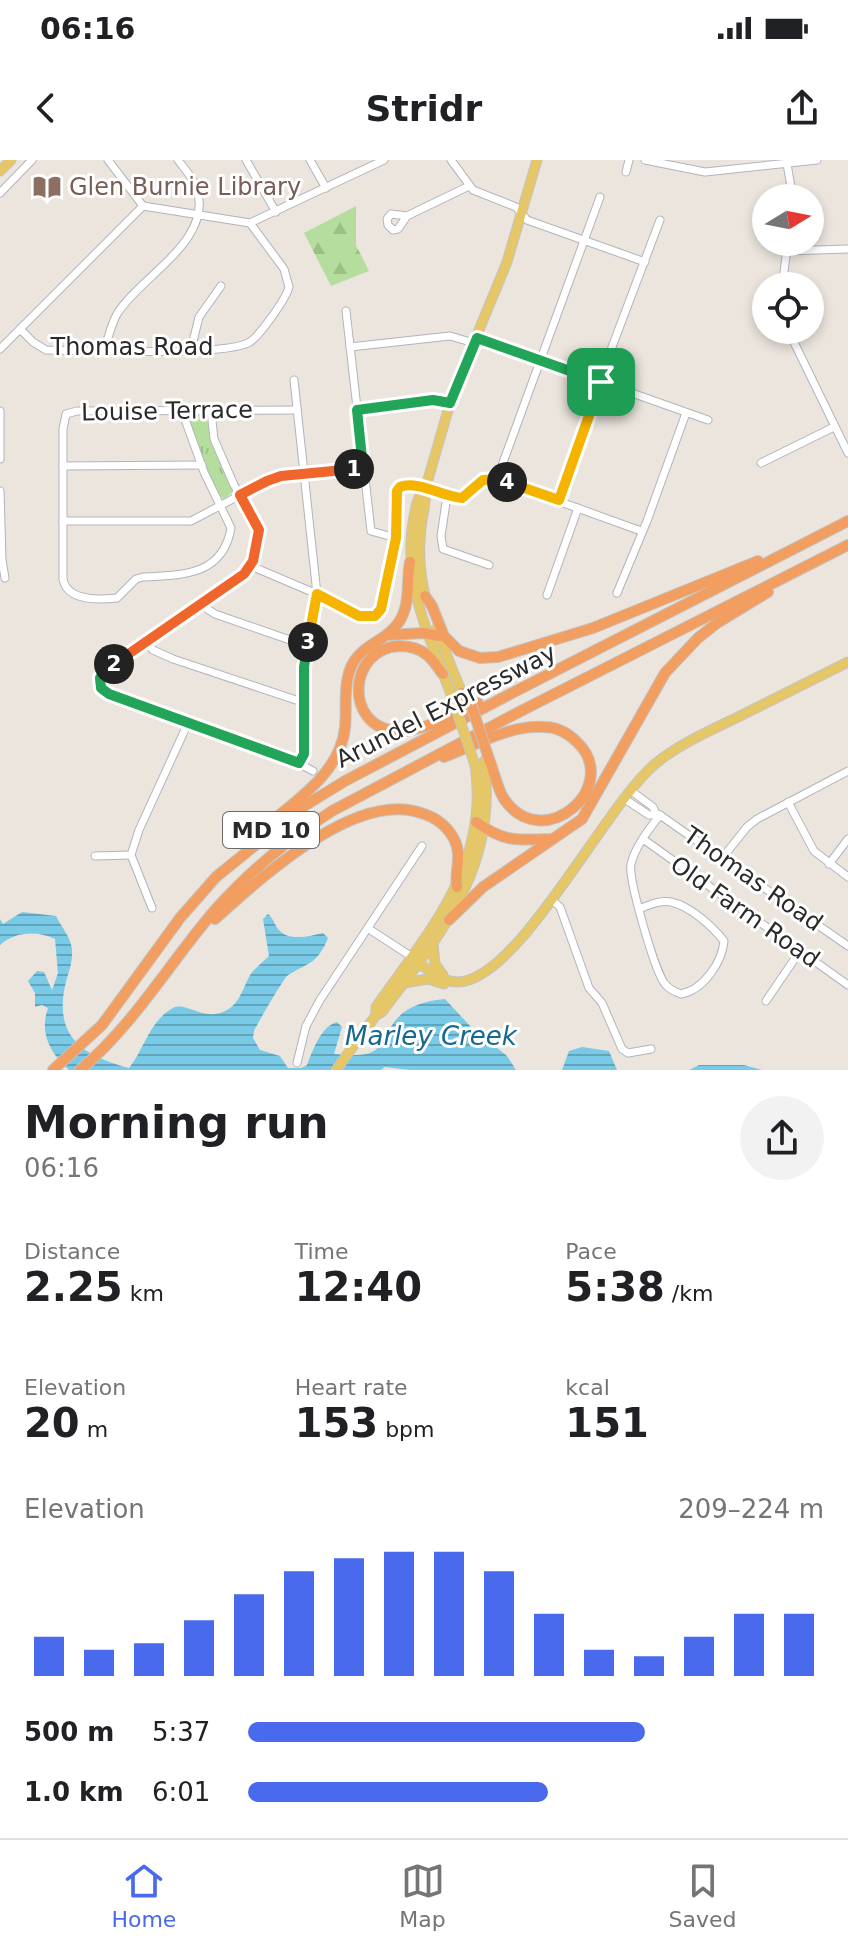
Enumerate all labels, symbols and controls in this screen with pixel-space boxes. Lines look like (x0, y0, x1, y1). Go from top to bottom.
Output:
text: 06:16 (40, 11, 136, 46)
icon: back (24, 86, 68, 130)
icon: share (780, 86, 824, 130)
text: Stridr (366, 88, 482, 129)
library icon: Glen Burnie Library (32, 172, 62, 202)
place label: Glen Burnie Library (69, 173, 301, 201)
north arrow (752, 184, 824, 256)
map controls (752, 184, 824, 344)
button: locate (752, 272, 824, 344)
street label: Thomas Road (50, 333, 214, 361)
pin (567, 348, 635, 416)
icon: arrive (579, 360, 623, 404)
street label: Louise Terrace (81, 396, 253, 426)
pin: 1 (334, 449, 374, 489)
text: 1 (346, 456, 362, 481)
pin: 4 (487, 462, 527, 502)
text: 4 (499, 469, 515, 494)
pin: 3 (288, 622, 328, 662)
text: 3 (300, 629, 316, 654)
street label: Arundel Expressway (331, 638, 561, 774)
pin: 2 (94, 644, 134, 684)
text: 2 (106, 651, 122, 676)
road number: MD 10 (223, 812, 319, 848)
street label: Thomas Road (677, 820, 828, 937)
street label: Old Farm Road (665, 850, 825, 974)
water label: Marley Creek (345, 1021, 518, 1051)
button: share (740, 1096, 824, 1180)
text: Morning run (24, 1097, 329, 1148)
text: 06:16 (24, 1153, 99, 1183)
text: Distance (24, 1239, 120, 1264)
text: Time (295, 1239, 349, 1264)
text: Pace (565, 1239, 617, 1264)
text: 2.25 (24, 1264, 123, 1310)
text: 12:40 (295, 1264, 422, 1310)
text: 5:38 (565, 1264, 665, 1310)
text: km (123, 1281, 164, 1306)
text: /km (665, 1281, 713, 1306)
text: Elevation (24, 1375, 126, 1400)
text: Heart rate (295, 1375, 408, 1400)
text: kcal (565, 1375, 610, 1400)
text: 20 (24, 1400, 80, 1446)
text: 153 (295, 1400, 378, 1446)
text: 151 (565, 1400, 649, 1446)
text: m (80, 1417, 108, 1442)
text: bpm (378, 1417, 435, 1442)
text: Elevation (24, 1494, 145, 1524)
text: 209–224 m (678, 1494, 824, 1524)
text: 500 m (24, 1717, 114, 1747)
text: 5:37 (152, 1717, 210, 1747)
text: 1.0 km (24, 1777, 124, 1807)
text: 6:01 (152, 1777, 210, 1807)
tab: Home (111, 1859, 176, 1932)
tab: Map (399, 1859, 446, 1932)
tab: Saved (669, 1859, 737, 1932)

